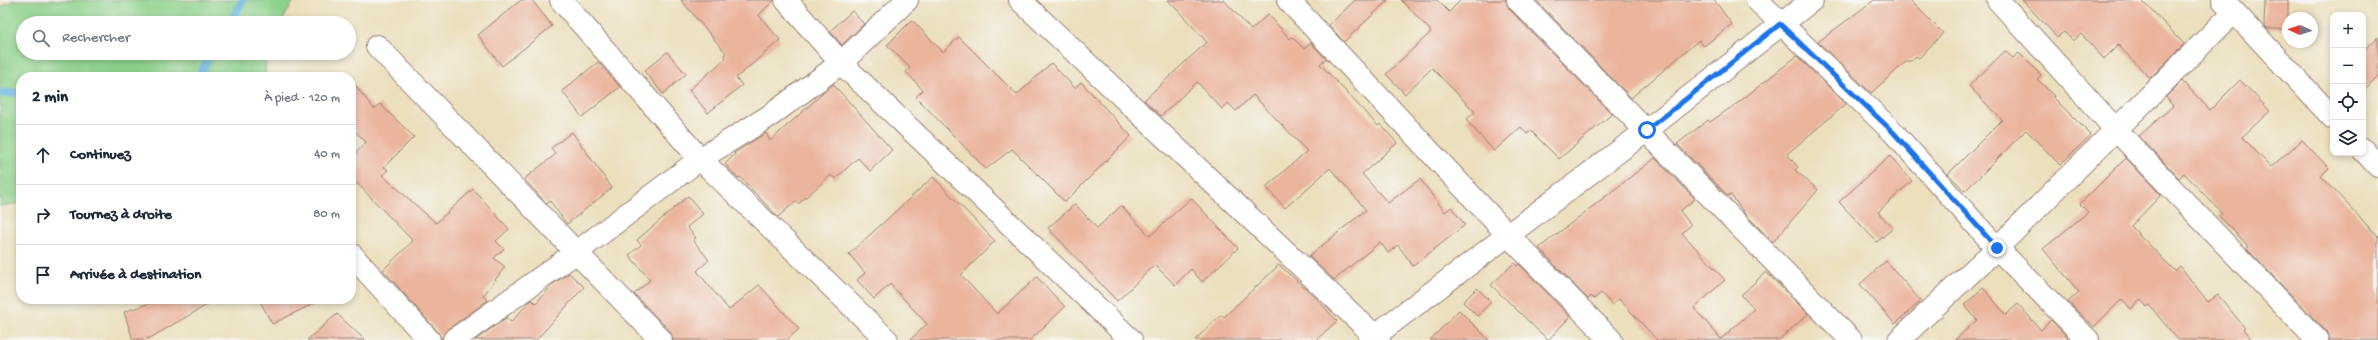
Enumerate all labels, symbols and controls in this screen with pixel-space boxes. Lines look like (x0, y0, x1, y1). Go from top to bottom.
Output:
north arrow (2282, 12, 2318, 48)
map controls (2330, 12, 2366, 156)
button: + (2330, 12, 2366, 48)
search box (16, 16, 356, 60)
icon: search (30, 27, 52, 49)
text: Rechercher (62, 29, 130, 47)
button: − (2330, 48, 2366, 84)
button: locate (2330, 84, 2366, 120)
text: 2 min (32, 88, 68, 108)
text: À pied · 120 m (264, 91, 340, 106)
button: layers (2330, 120, 2366, 156)
route start (1638, 121, 1656, 139)
icon: ahead (32, 144, 54, 166)
text: Continuez (70, 146, 131, 164)
text: 40 m (314, 147, 340, 162)
icon: right (32, 204, 54, 226)
text: Tournez à droite (70, 206, 172, 224)
text: 80 m (313, 207, 340, 222)
route end (1988, 239, 2006, 257)
icon: arrive (32, 264, 54, 286)
text: Arrivée à destination (70, 266, 201, 284)

